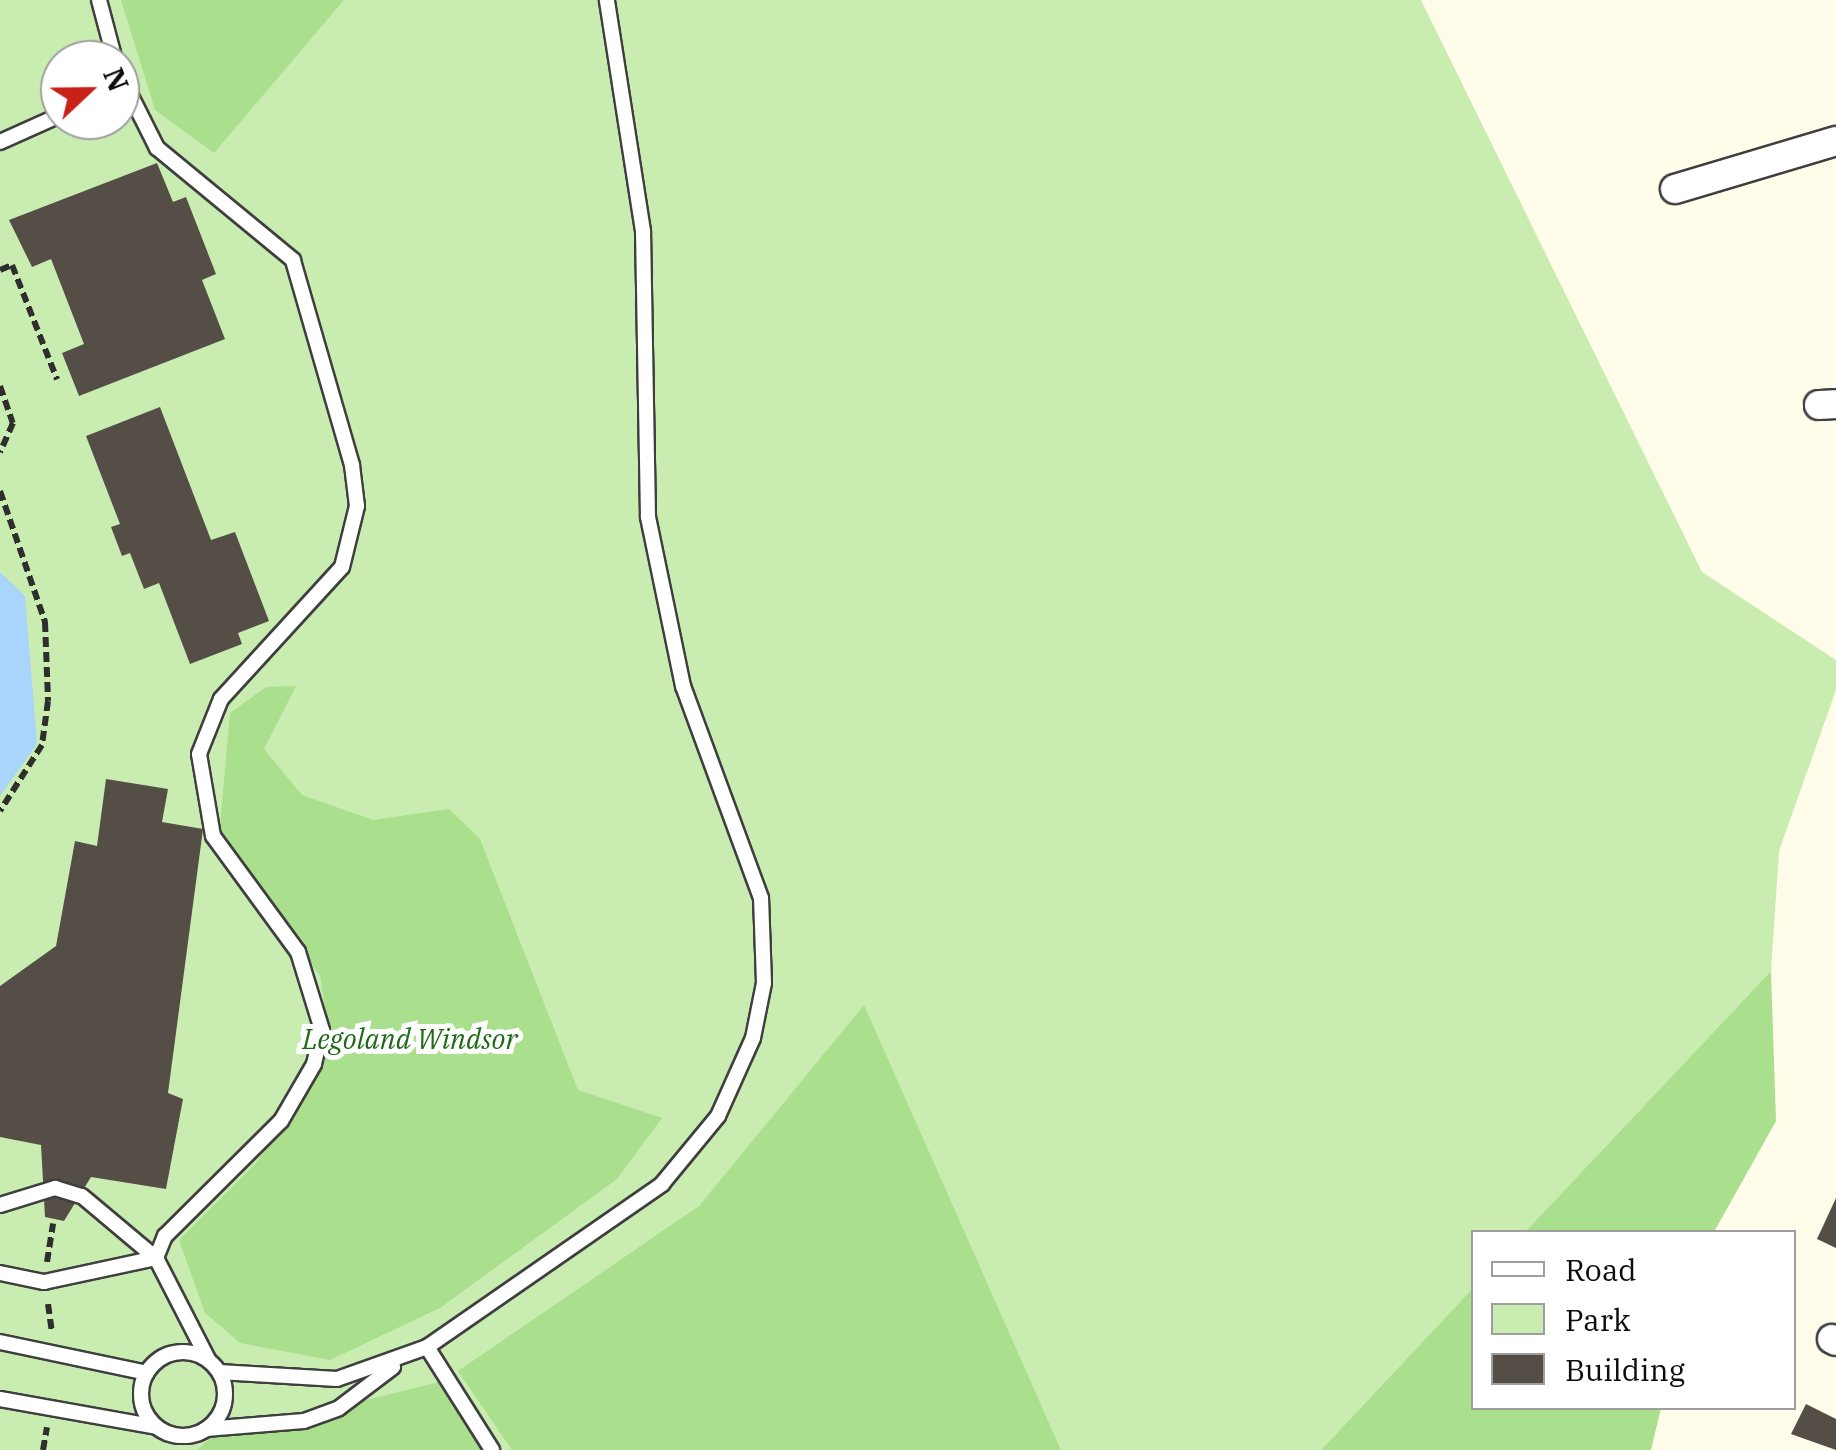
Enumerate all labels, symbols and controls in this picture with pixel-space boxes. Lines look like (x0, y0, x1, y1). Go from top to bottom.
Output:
north arrow (40, 40, 140, 140)
text: N (95, 62, 138, 97)
park label: Legoland Windsor (302, 1022, 518, 1056)
legend (1471, 1230, 1796, 1410)
text: Road (1565, 1250, 1637, 1289)
text: Park (1565, 1300, 1631, 1339)
text: Building (1565, 1350, 1685, 1389)

